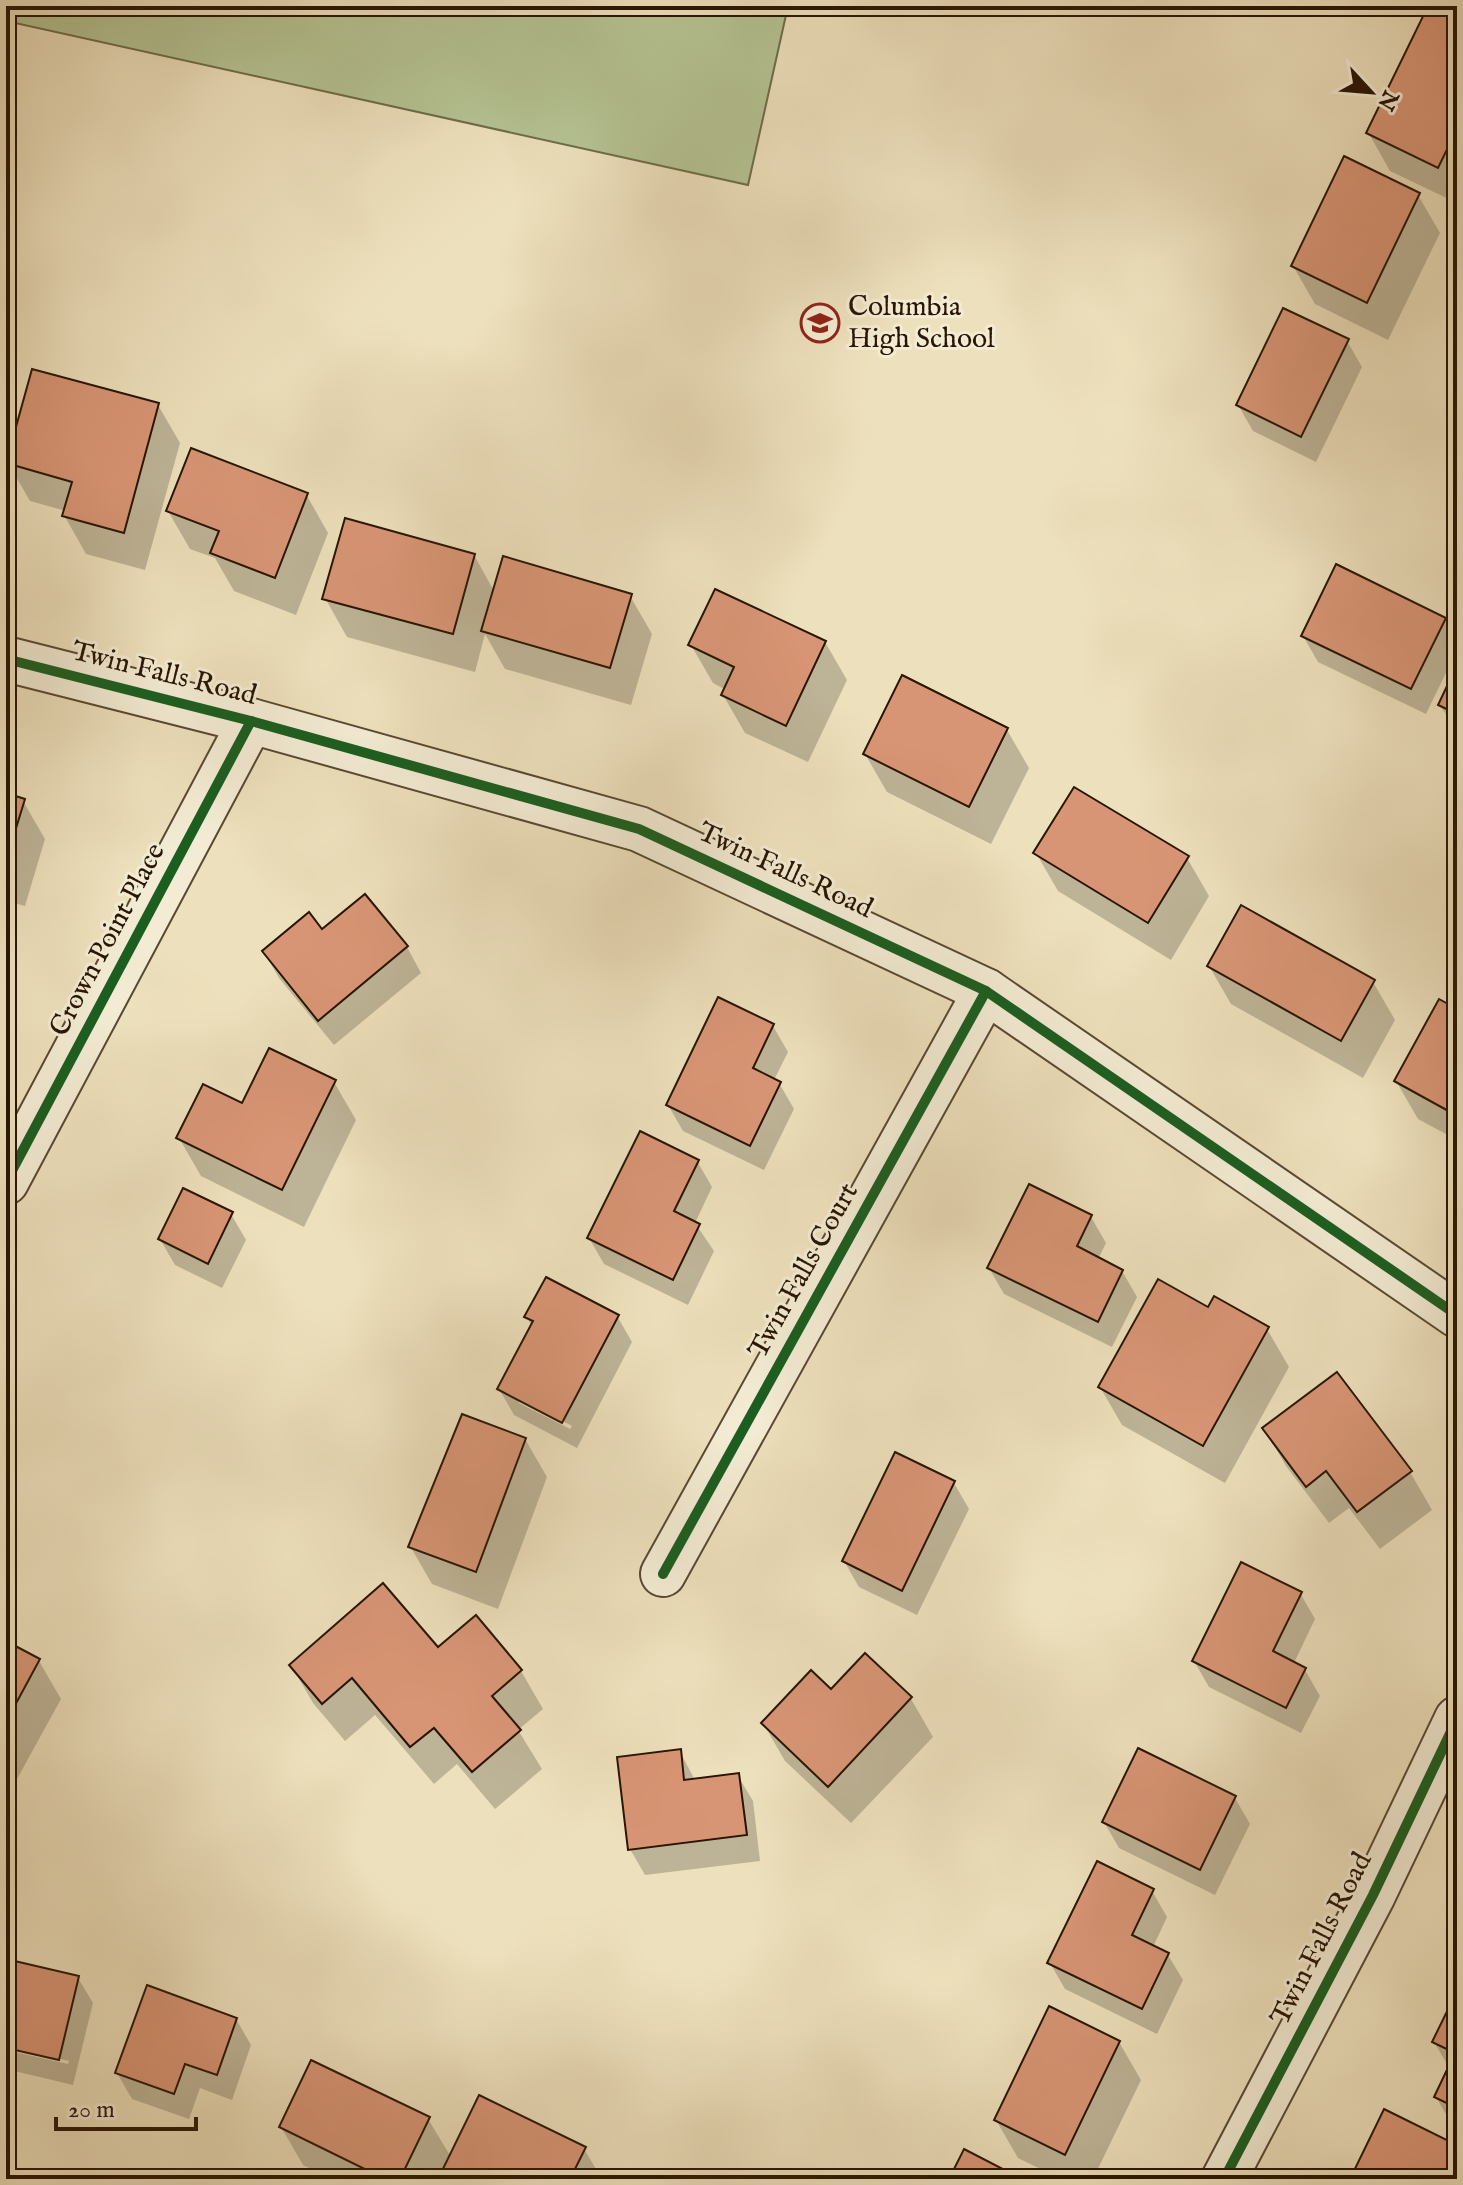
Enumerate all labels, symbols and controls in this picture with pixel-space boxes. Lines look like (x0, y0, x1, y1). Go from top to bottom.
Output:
north arrow (1331, 52, 1411, 132)
text: N (1370, 84, 1404, 115)
place label: Columbia High School (848, 290, 995, 357)
school or university icon: Columbia High School (799, 302, 841, 344)
street label: Twin Falls Road (68, 634, 260, 714)
street label: Twin Falls Road (692, 815, 878, 927)
street label: Crown Point Place (42, 837, 174, 1043)
street label: Twin Falls Court (741, 1177, 867, 1365)
street label: Twin Falls Road (1263, 1847, 1381, 2031)
scale bar (56, 2081, 196, 2131)
text: 20 m (68, 2095, 115, 2126)

